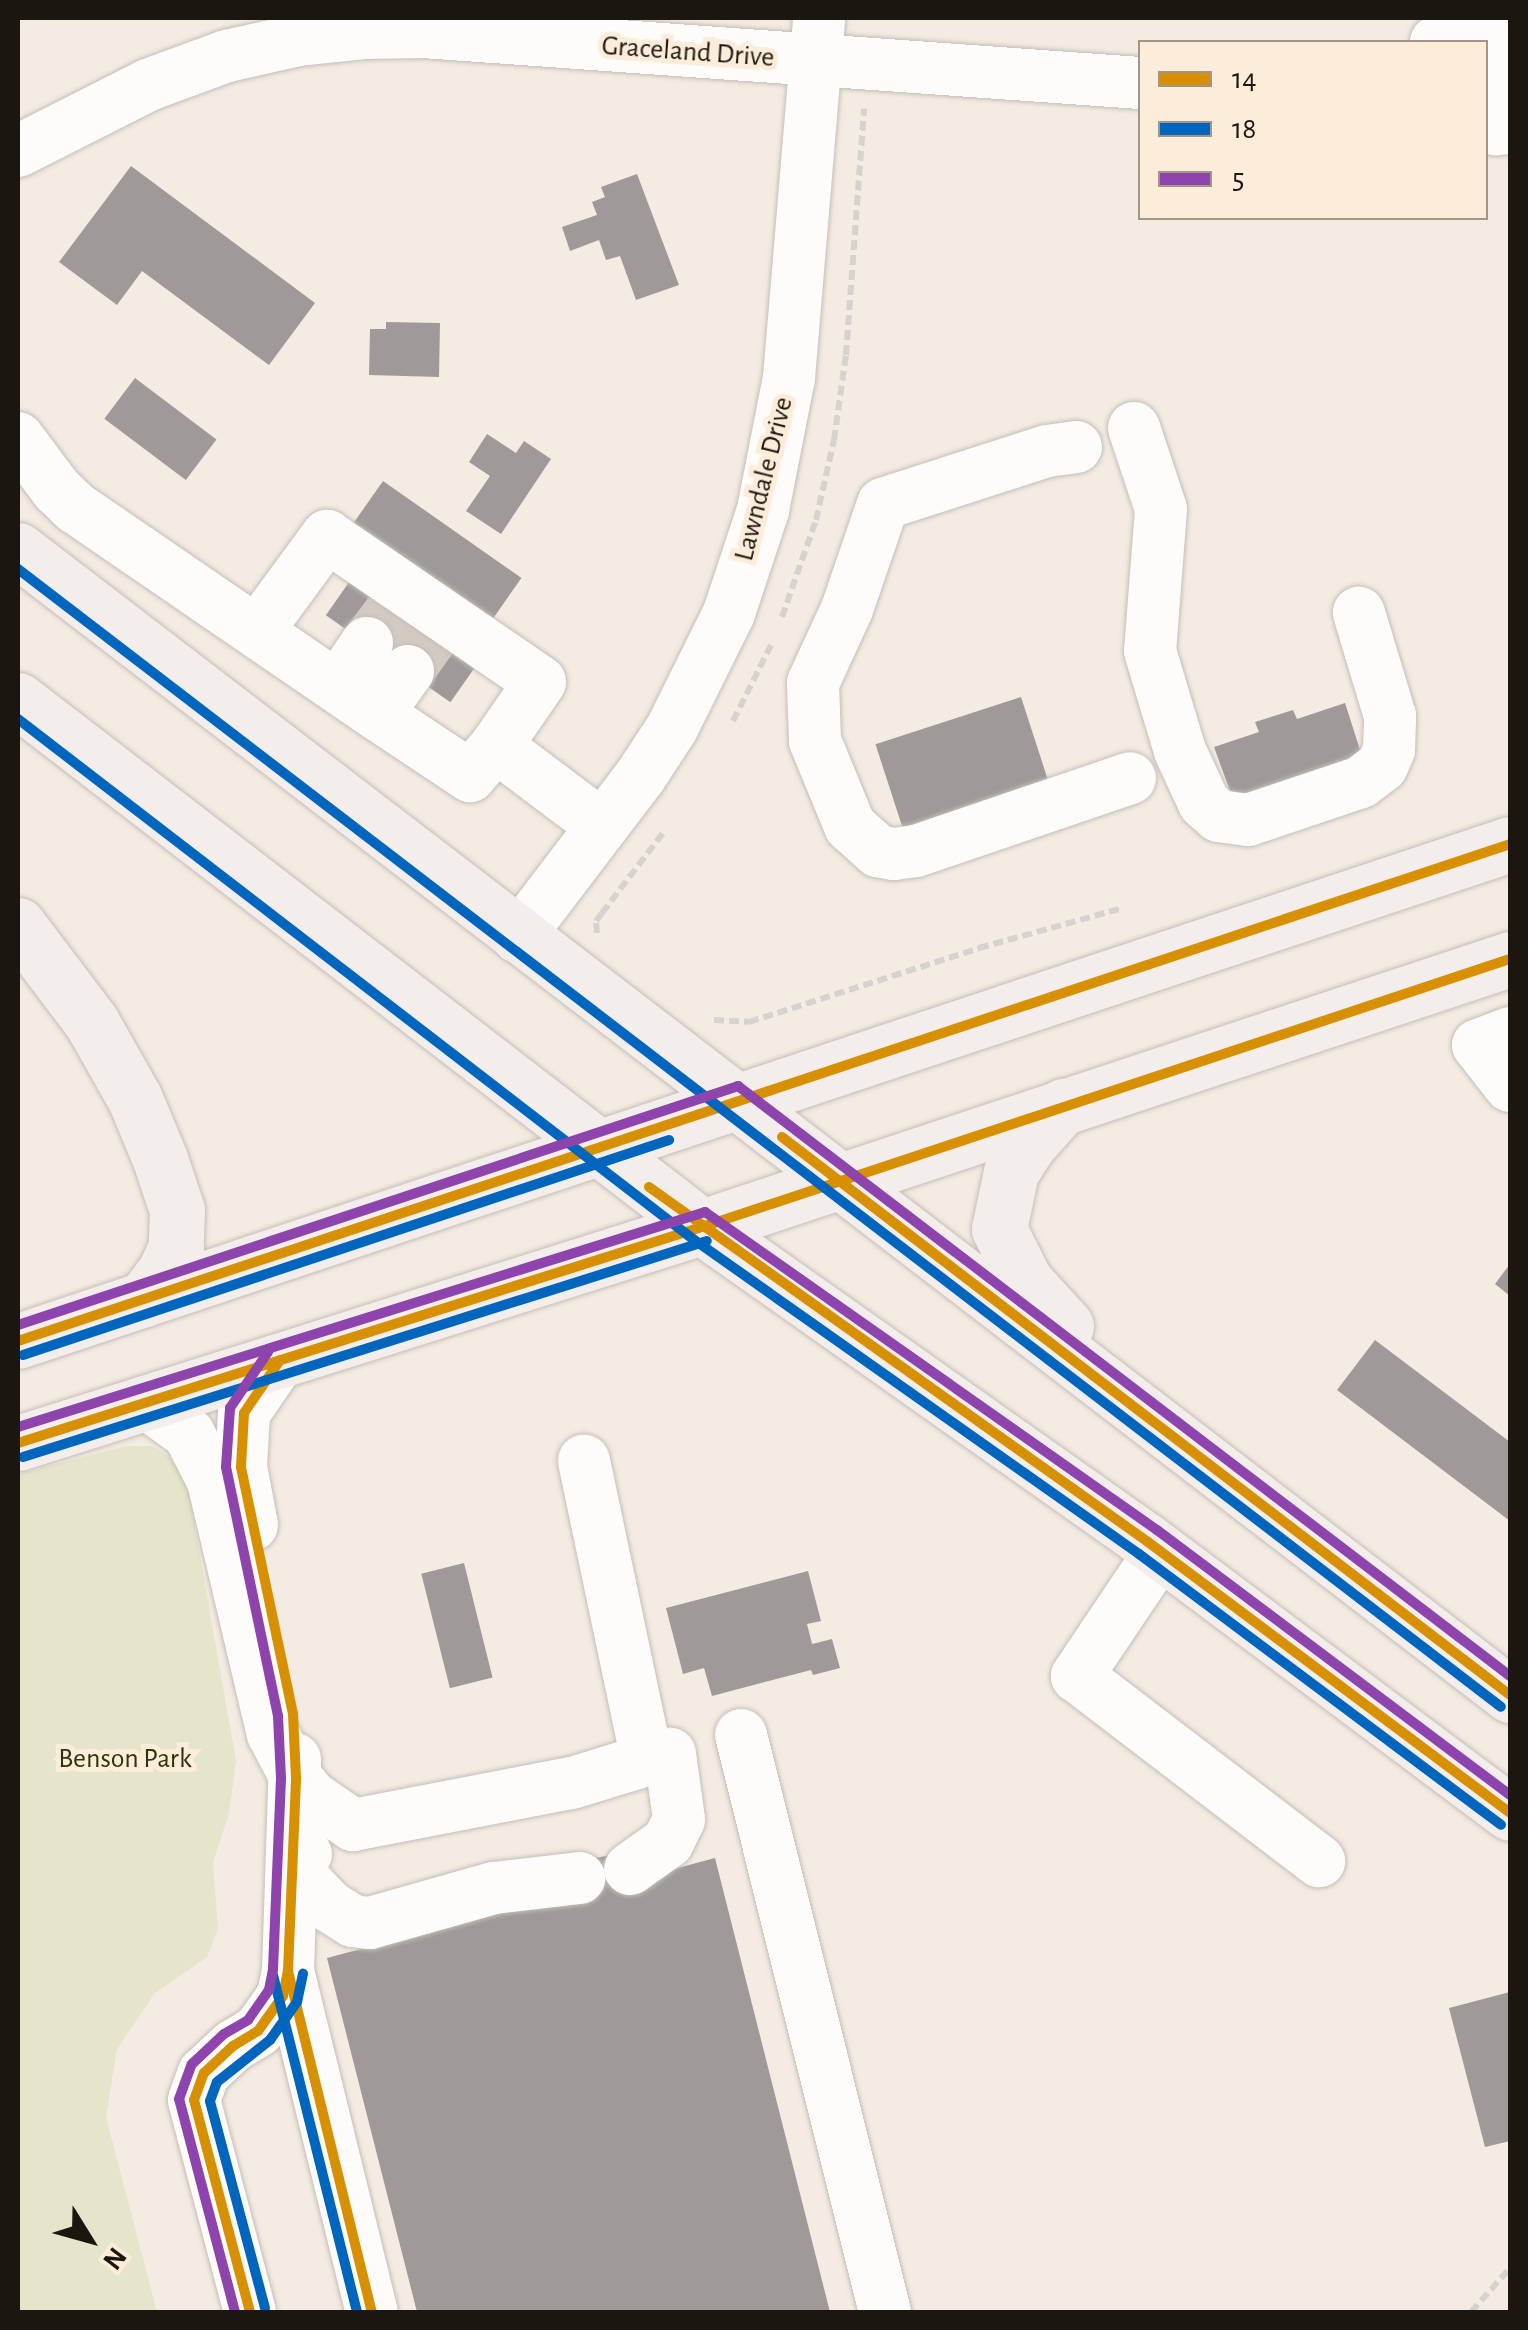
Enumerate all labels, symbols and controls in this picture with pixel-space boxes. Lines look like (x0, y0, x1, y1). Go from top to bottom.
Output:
street label: Graceland Drive (601, 29, 775, 75)
legend (1138, 40, 1488, 220)
text: 14 (1232, 64, 1257, 94)
text: 18 (1232, 114, 1257, 144)
text: 5 (1232, 164, 1245, 194)
street label: Lawndale Drive (727, 394, 801, 564)
park label: Benson Park (58, 1742, 192, 1776)
north arrow (40, 2190, 140, 2290)
text: N (97, 2242, 131, 2274)

